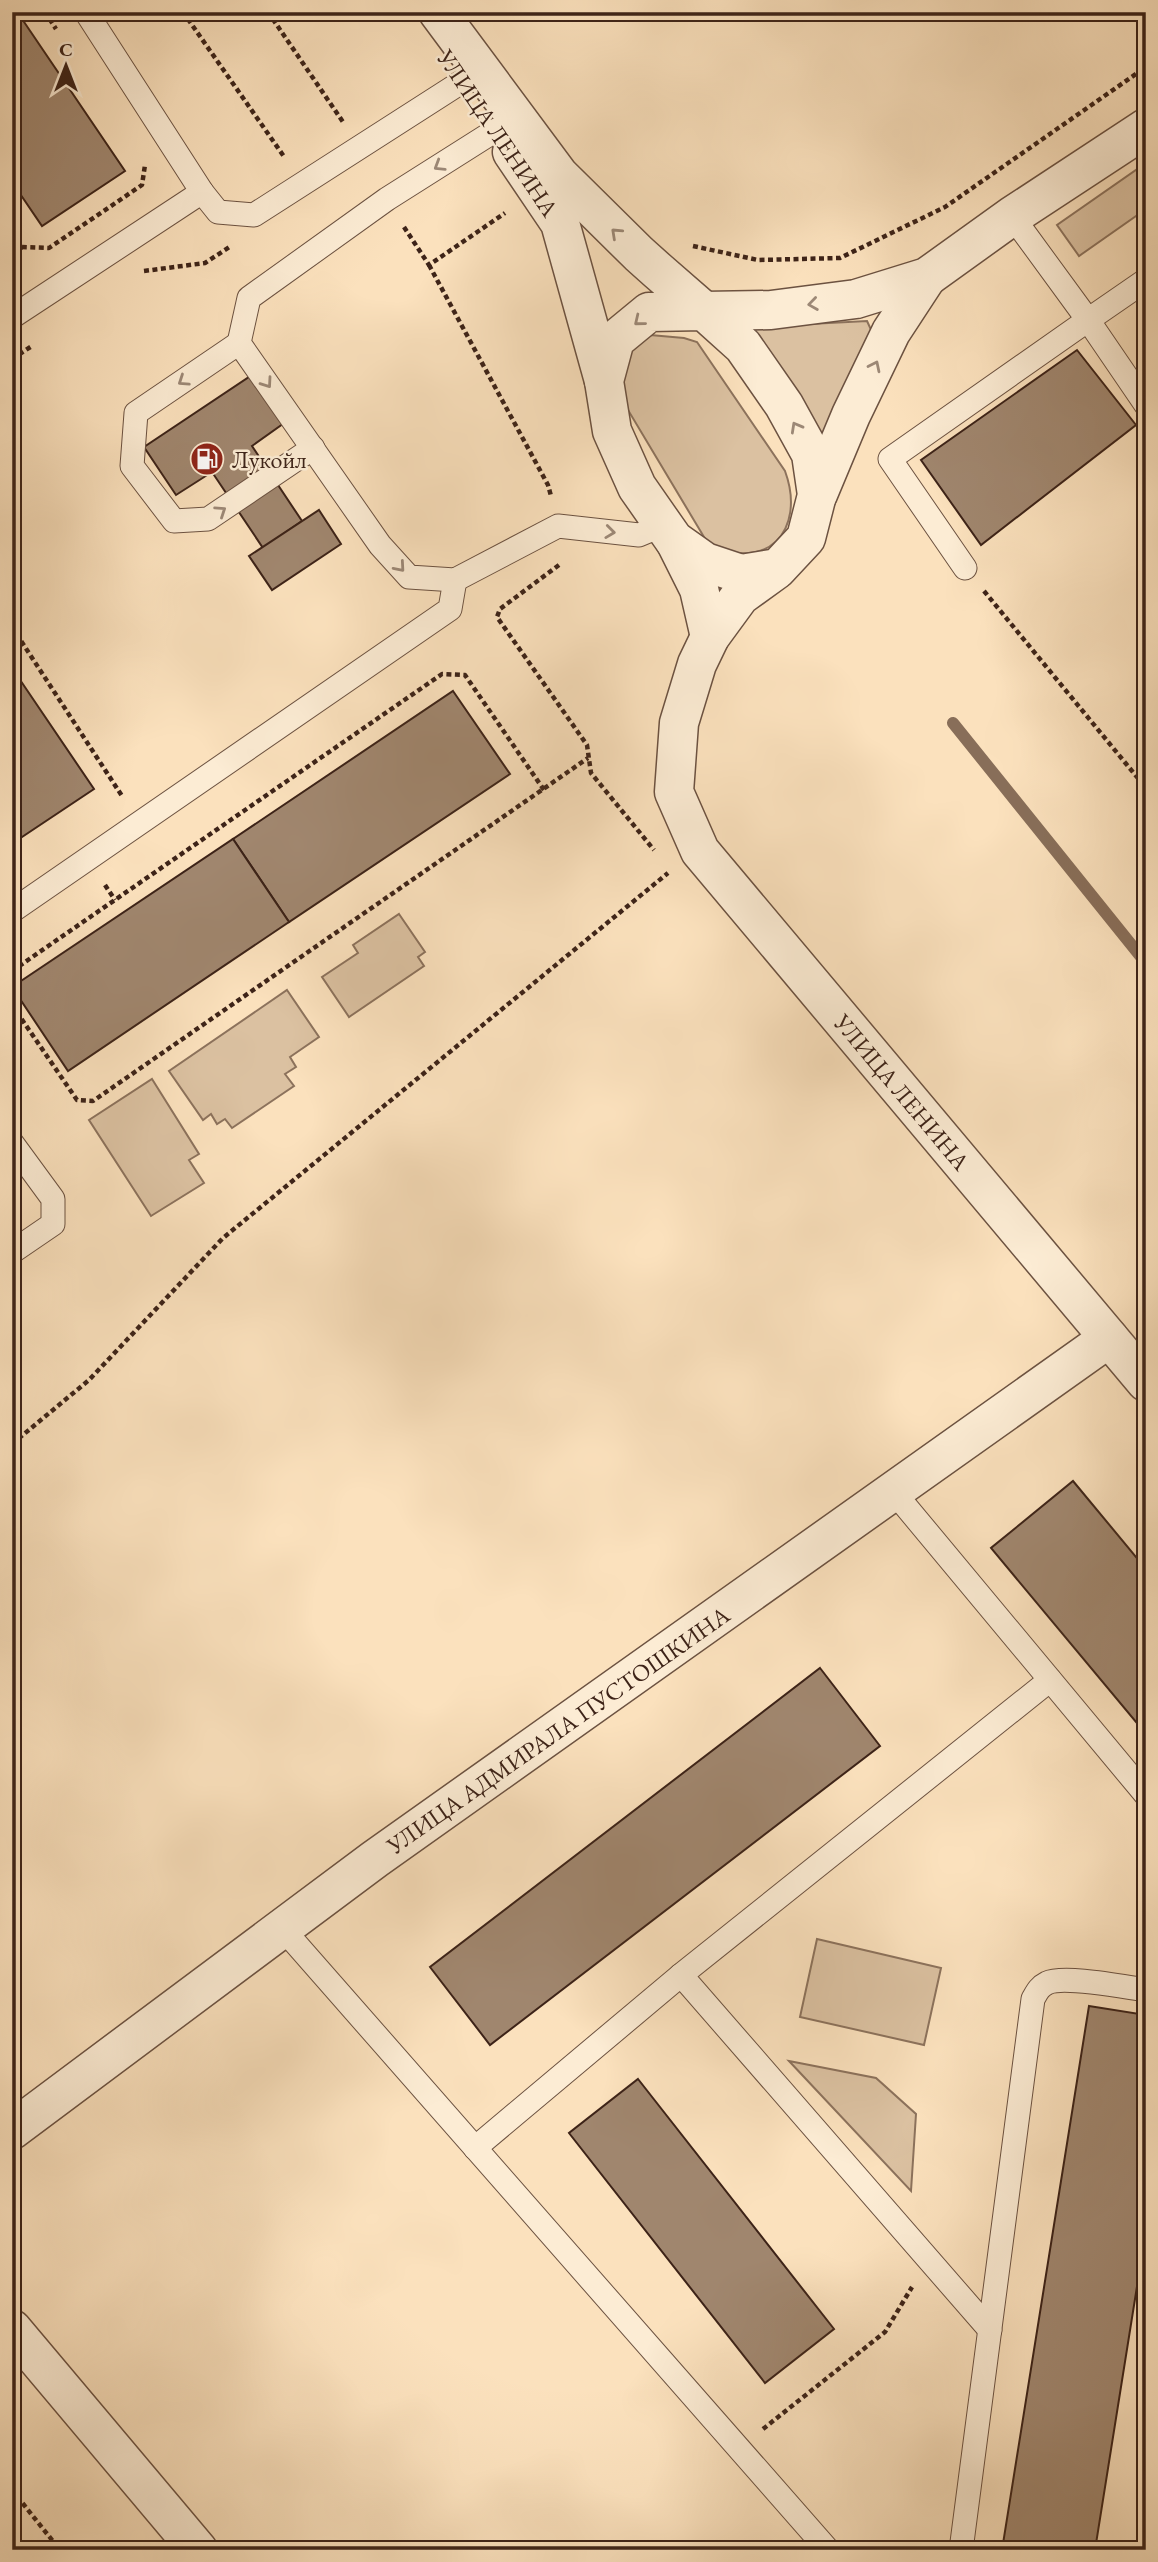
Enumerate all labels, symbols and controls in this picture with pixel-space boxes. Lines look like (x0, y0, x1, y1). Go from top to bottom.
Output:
north arrow (32, 32, 102, 102)
text: С (59, 37, 73, 62)
street label: УЛИЦА ЛЕНИНА (430, 43, 566, 223)
one-way arrow (433, 158, 446, 171)
one-way arrow (611, 228, 624, 241)
one-way arrow (807, 297, 819, 312)
one-way arrow (634, 312, 646, 325)
one-way arrow (866, 361, 880, 373)
one-way arrow (178, 373, 191, 385)
one-way arrow (259, 375, 271, 388)
one-way arrow (791, 422, 805, 434)
fuel station icon: Лукойл (188, 440, 226, 478)
place label: Лукойл (232, 444, 307, 475)
one-way arrow (213, 507, 226, 519)
one-way arrow (604, 525, 615, 540)
one-way arrow (392, 559, 404, 572)
street label: УЛИЦА ЛЕНИНА (827, 1006, 977, 1177)
street label: УЛИЦА АДМИРАЛА ПУСТОШКИНА (380, 1599, 736, 1861)

